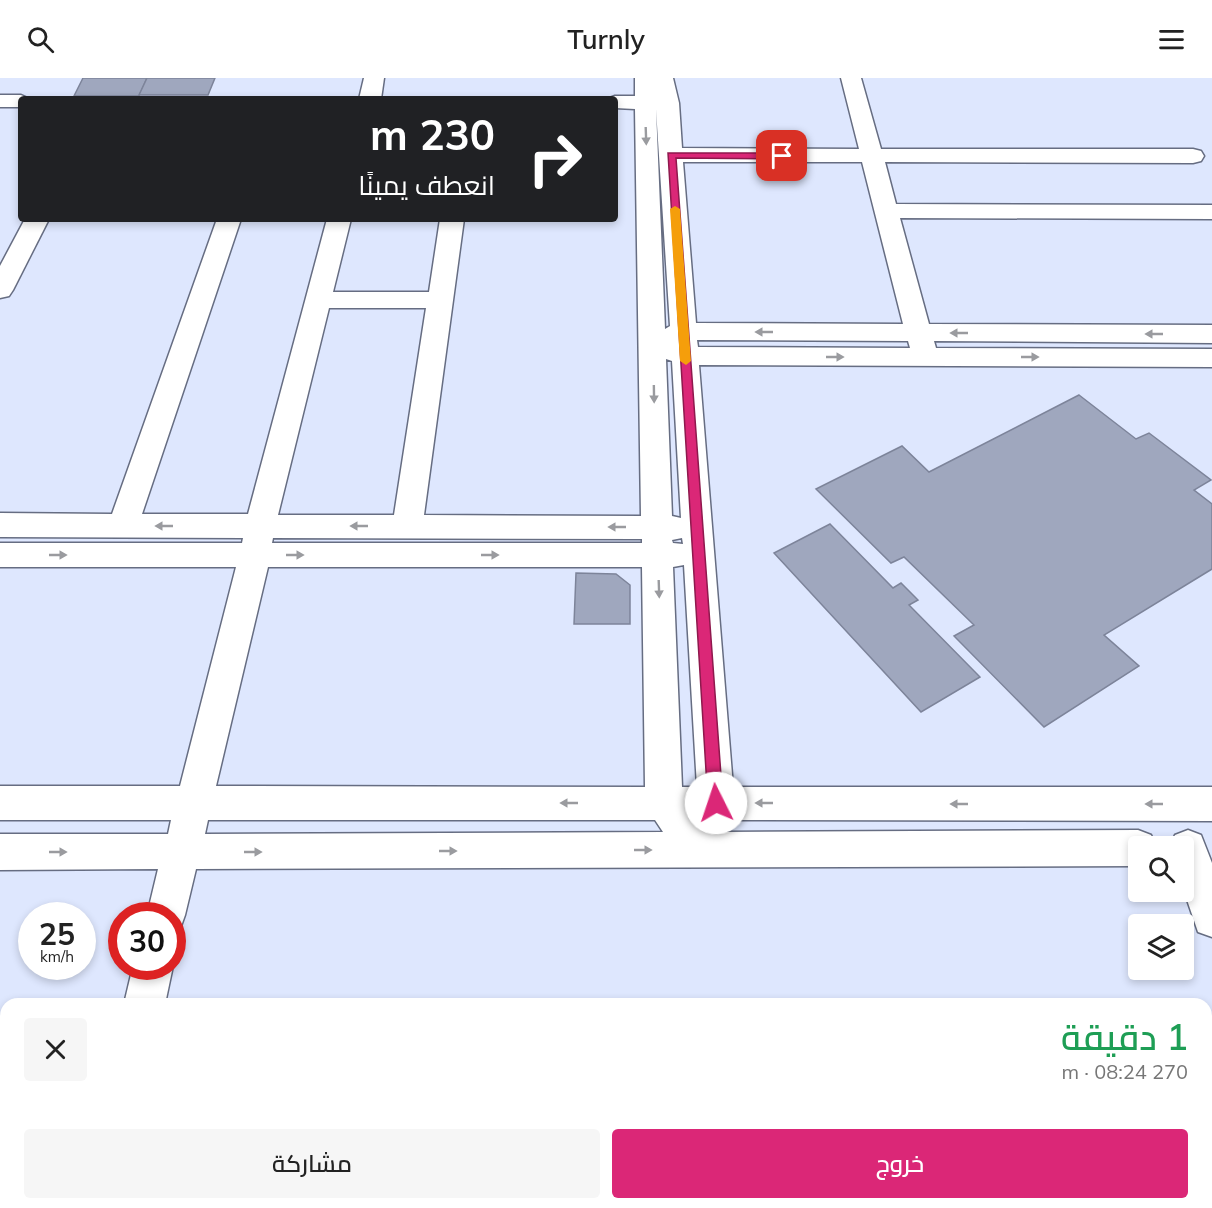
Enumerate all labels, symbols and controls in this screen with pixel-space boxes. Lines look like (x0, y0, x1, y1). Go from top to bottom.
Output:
text: Turnly (567, 22, 645, 56)
icon: search (24, 23, 57, 56)
icon: menu (1155, 23, 1188, 56)
text: 230 m (370, 108, 495, 161)
icon: right (516, 120, 594, 198)
one-way arrow (641, 127, 651, 146)
pin (756, 130, 807, 181)
icon: arrive (765, 139, 798, 172)
text: انعطف يمينًا (358, 168, 495, 202)
one-way arrow (754, 327, 773, 337)
one-way arrow (949, 328, 968, 338)
one-way arrow (1144, 329, 1163, 339)
one-way arrow (825, 352, 844, 362)
one-way arrow (1020, 352, 1039, 362)
one-way arrow (649, 385, 658, 404)
one-way arrow (155, 521, 174, 531)
one-way arrow (350, 521, 369, 531)
one-way arrow (608, 522, 627, 532)
one-way arrow (49, 550, 68, 560)
one-way arrow (286, 550, 305, 560)
one-way arrow (481, 550, 500, 560)
one-way arrow (654, 580, 663, 599)
position arrow (684, 771, 748, 835)
one-way arrow (559, 798, 578, 808)
one-way arrow (754, 798, 773, 808)
one-way arrow (949, 799, 968, 809)
one-way arrow (1144, 799, 1163, 809)
map controls (1128, 836, 1194, 980)
button: search (1128, 836, 1194, 902)
one-way arrow (634, 845, 653, 855)
one-way arrow (439, 846, 458, 856)
one-way arrow (49, 847, 68, 857)
one-way arrow (244, 847, 263, 857)
speed limit sign: 30 (108, 902, 186, 980)
button: layers (1128, 914, 1194, 980)
text: 25 (39, 915, 75, 953)
text: km/h (40, 947, 74, 966)
text: 1 دقيقة (1061, 1014, 1188, 1059)
button: close (24, 1018, 87, 1081)
text: 270 m · 08:24 (1062, 1059, 1188, 1084)
button: مشاركة (24, 1129, 600, 1198)
button: خروج (612, 1129, 1188, 1198)

